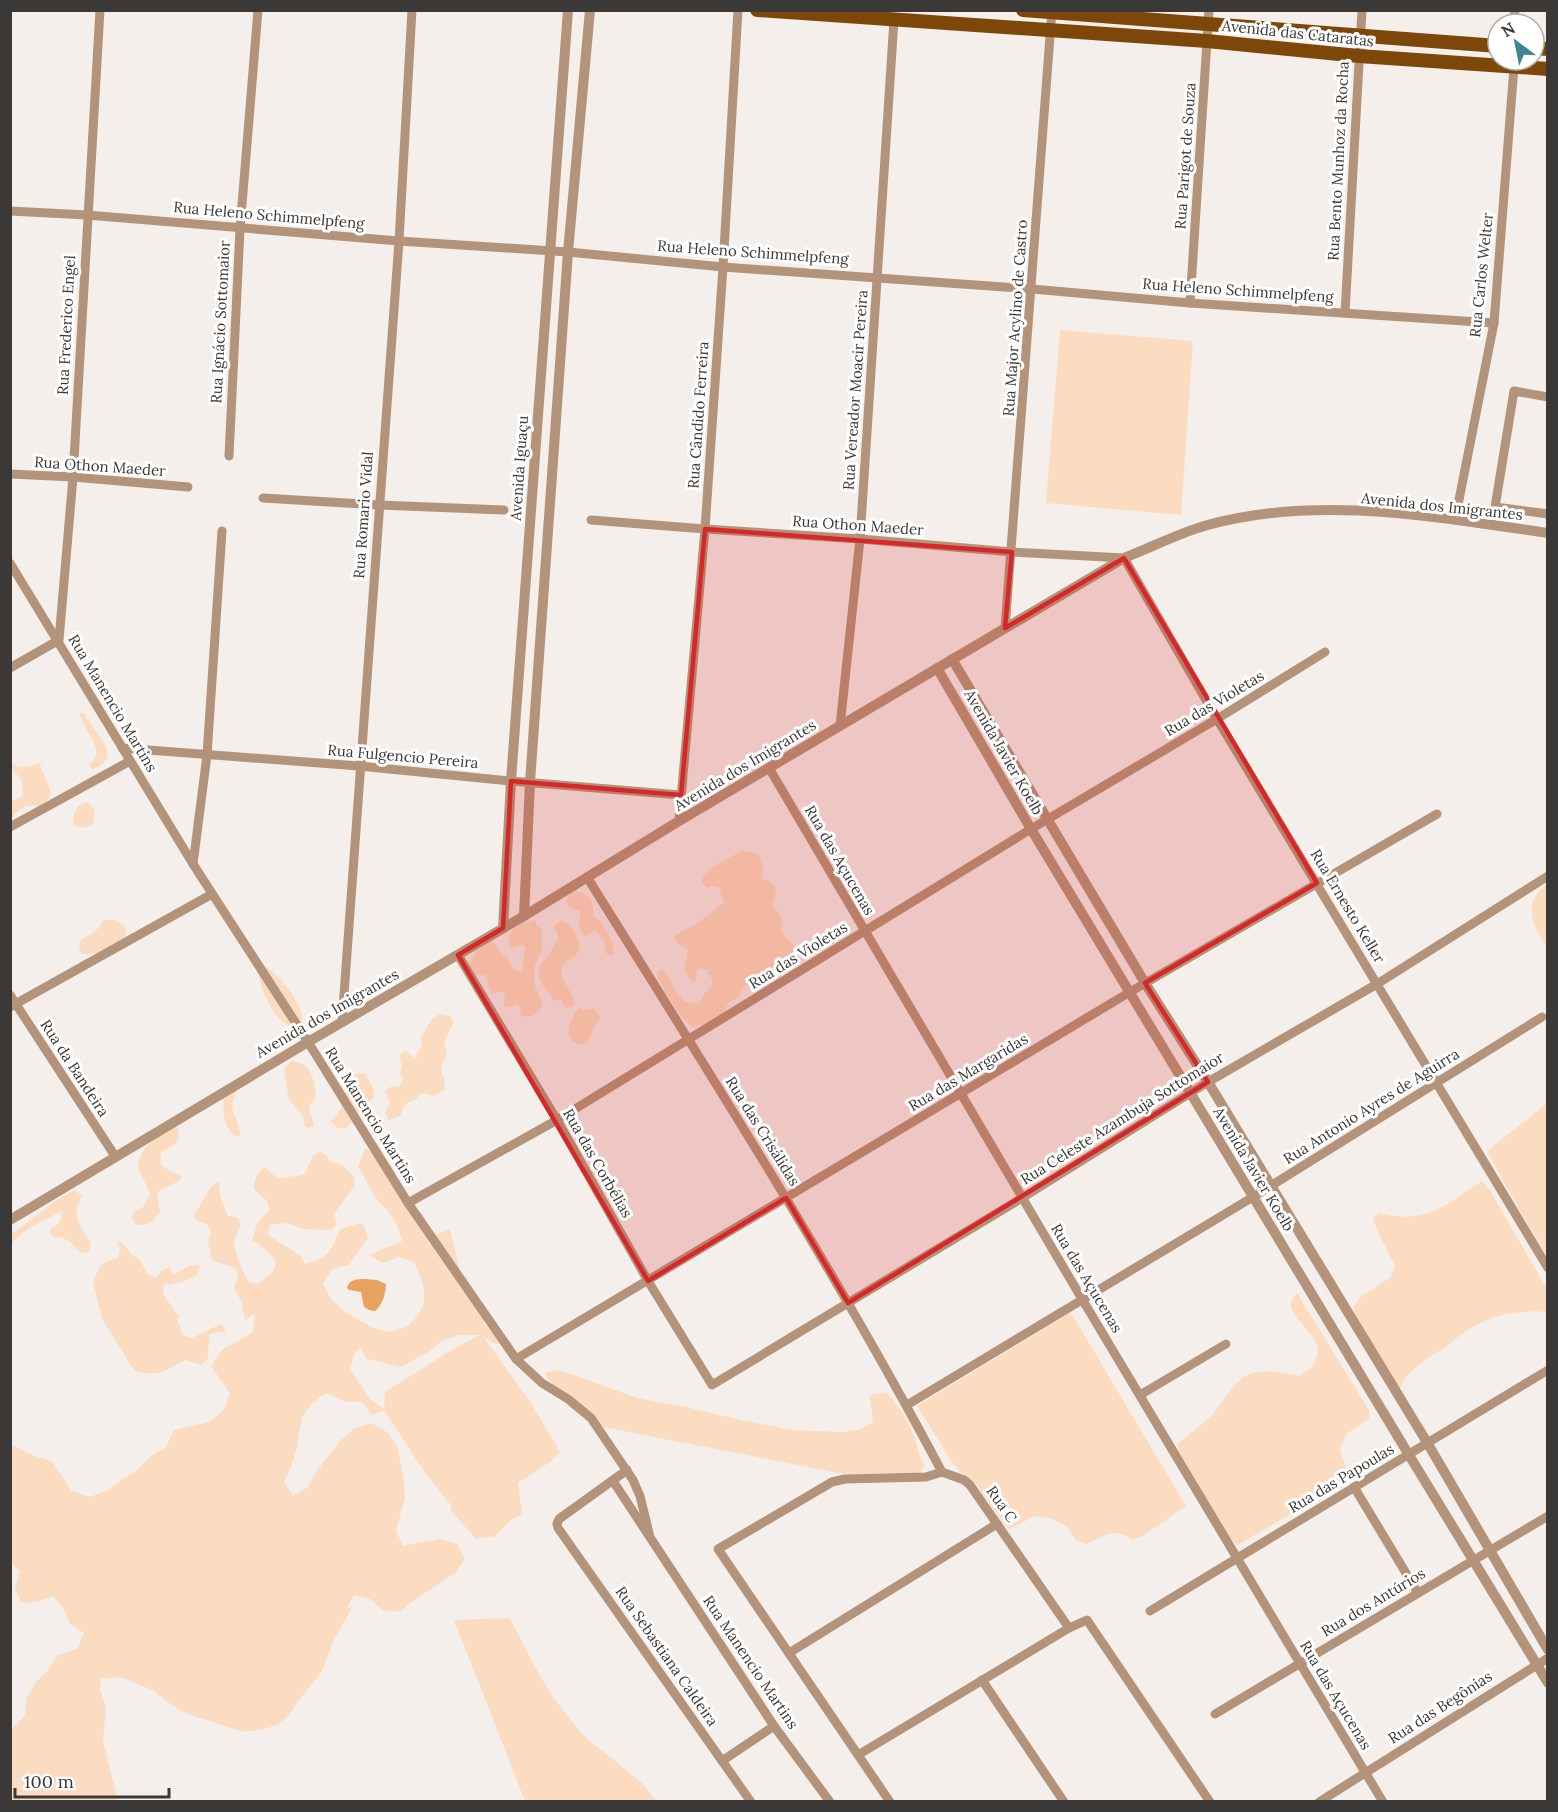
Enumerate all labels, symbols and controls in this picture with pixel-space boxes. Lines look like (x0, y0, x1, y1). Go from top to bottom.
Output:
north arrow (1486, 12, 1546, 72)
street label: Avenida das Cataratas (1220, 15, 1375, 50)
text: N (1498, 18, 1519, 41)
street label: Rua Bento Munhoz da Rocha (1323, 61, 1353, 261)
street label: Rua Parigot de Souza (1170, 82, 1200, 230)
street label: Rua Heleno Schimmelpfeng (173, 197, 366, 233)
street label: Rua Carlos Welter (1465, 211, 1497, 338)
street label: Rua Major Acylino de Castro (999, 219, 1031, 417)
street label: Rua Heleno Schimmelpfeng (657, 236, 850, 268)
street label: Rua Ignácio Sottomaior (206, 239, 234, 404)
street label: Rua Frederico Engel (53, 255, 79, 395)
street label: Rua Heleno Schimmelpfeng (1142, 274, 1335, 306)
street label: Rua Vereador Moacir Pereira (839, 289, 871, 491)
street label: Rua Cândido Ferreira (683, 340, 713, 489)
street label: Avenida Iguaçu (506, 415, 532, 522)
street label: Rua Romario Vidal (349, 451, 377, 579)
street label: Rua Othon Maeder (34, 452, 167, 480)
street label: Avenida dos Imigrantes (1359, 488, 1524, 524)
street label: Rua Othon Maeder (792, 511, 925, 539)
street label: Rua Manencio Martins (64, 631, 162, 775)
street label: Rua das Violetas (1161, 666, 1267, 740)
street label: Avenida Javier Koelb (960, 685, 1048, 818)
street label: Avenida dos Imigrantes (670, 715, 819, 815)
street label: Rua Fulgencio Pereira (327, 740, 480, 772)
street label: Rua das Açucenas (801, 802, 879, 918)
street label: Rua Ernesto Keller (1307, 846, 1390, 967)
street label: Rua das Violetas (745, 917, 851, 993)
street label: Avenida dos Imigrantes (251, 964, 402, 1062)
street label: Rua da Bandeira (36, 1016, 114, 1120)
street label: Rua das Margaridas (905, 1029, 1031, 1115)
street label: Rua Manencio Martins (321, 1043, 421, 1187)
street label: Rua Antonio Ayres de Aguirra (1279, 1044, 1463, 1168)
street label: Rua Celeste Azambuja Sottomaior (1017, 1047, 1228, 1189)
street label: Rua das Crisálidas (722, 1073, 804, 1189)
street label: Avenida Javier Koelb (1209, 1103, 1299, 1235)
street label: Rua das Corbélias (559, 1105, 637, 1221)
street label: Rua das Açucenas (1047, 1220, 1127, 1336)
street label: Rua das Papoulas (1285, 1439, 1397, 1517)
street label: Rua C (983, 1482, 1022, 1526)
street label: Rua dos Antúrios (1317, 1563, 1429, 1641)
street label: Rua Sebastiana Caldeira (611, 1582, 723, 1730)
street label: Rua Manencio Martins (699, 1592, 803, 1732)
street label: Rua das Açucenas (1296, 1637, 1376, 1753)
street label: Rua das Begônias (1384, 1666, 1496, 1748)
scale bar (15, 1761, 170, 1799)
text: 100 m (24, 1770, 74, 1793)

